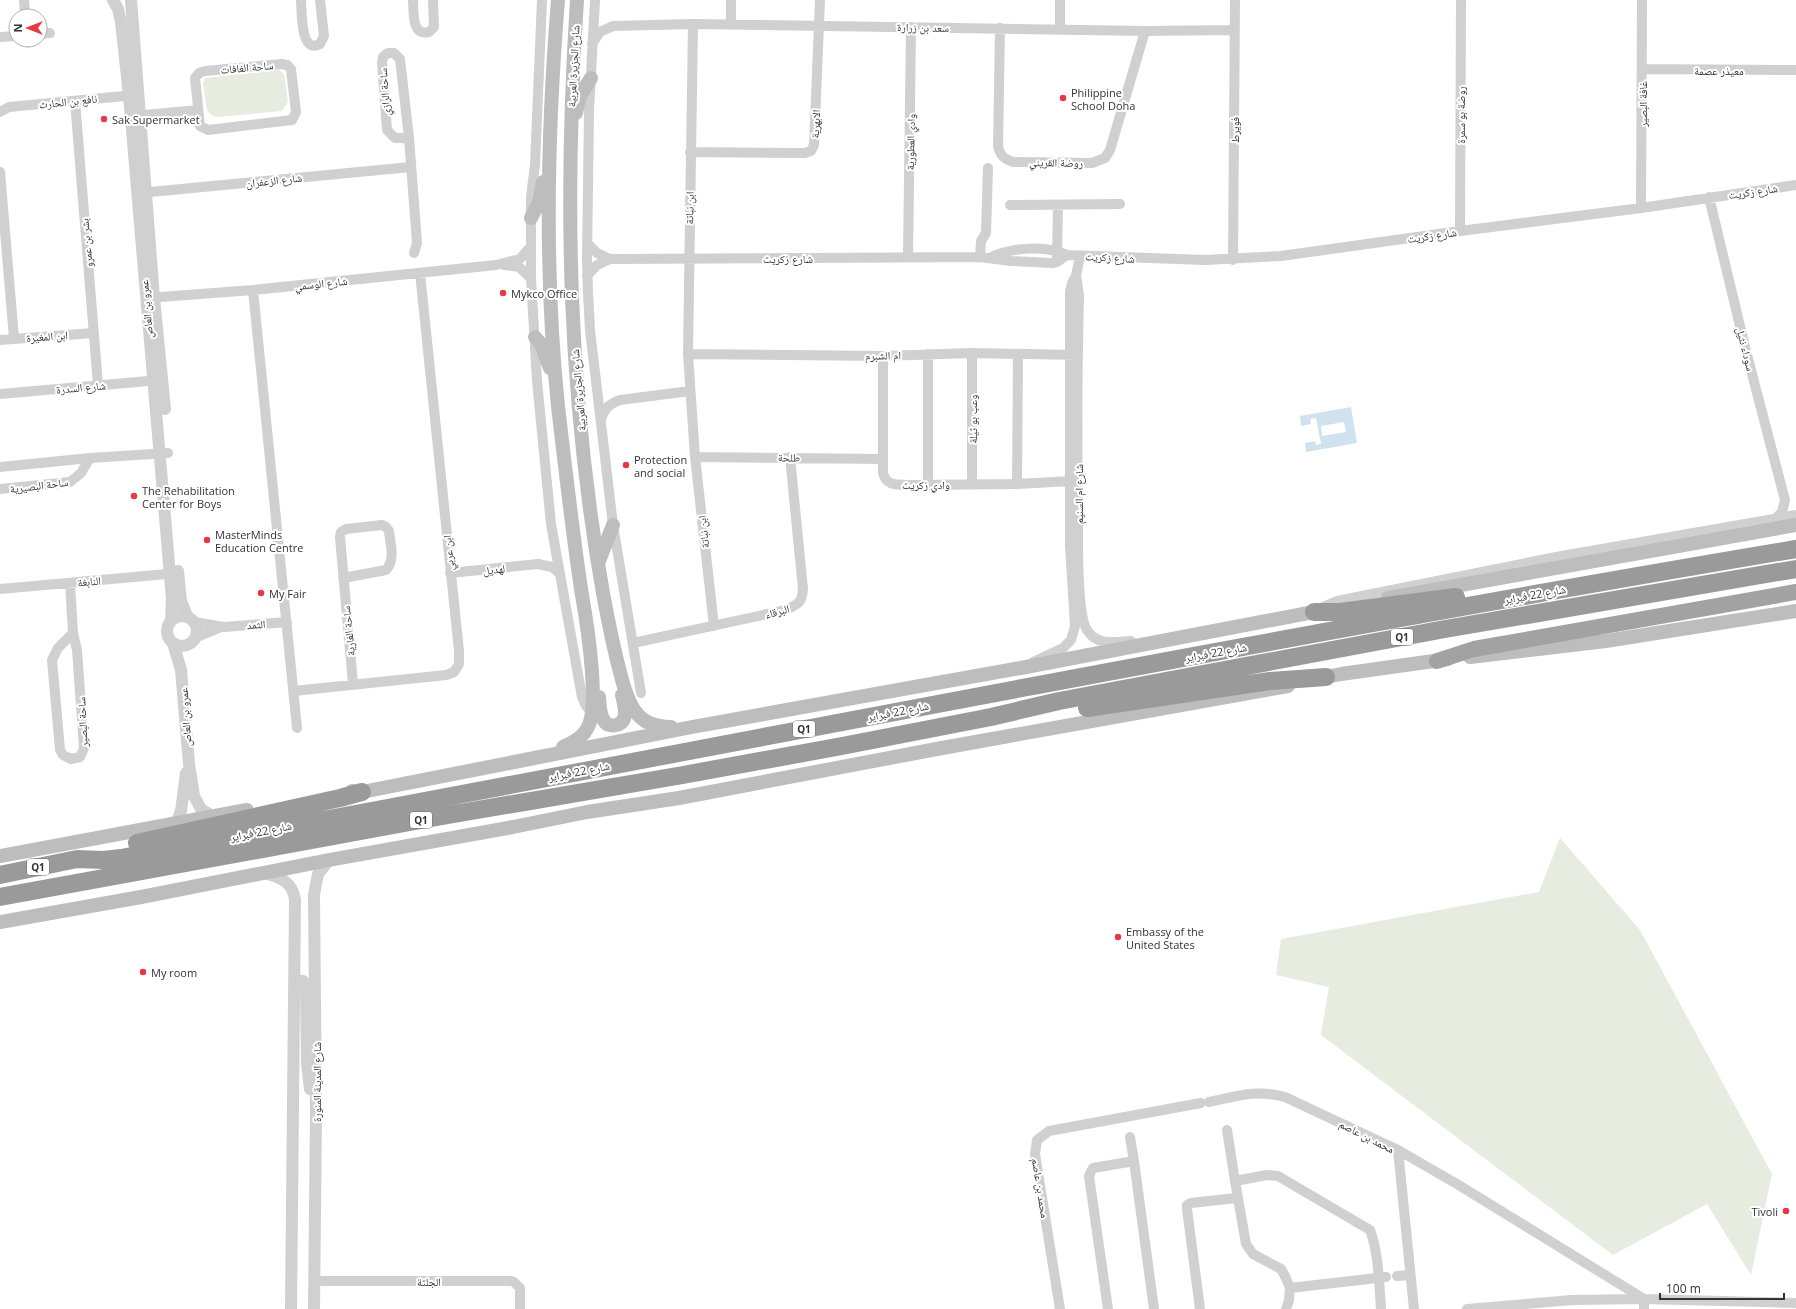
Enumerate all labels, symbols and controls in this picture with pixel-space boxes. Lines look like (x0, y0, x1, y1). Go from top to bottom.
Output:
north arrow (8, 8, 48, 48)
street label: سعد بن زرارة (897, 19, 949, 35)
text: N (10, 24, 25, 32)
street label: شارع الجزيرة العربية (563, 25, 583, 107)
street label: ساحة الغافات (220, 57, 274, 77)
street label: معيذر عصمة (1694, 63, 1744, 78)
street label: ساحة الرازي (375, 67, 395, 116)
street label: غافة البصير (1635, 81, 1650, 128)
place label: Philippine School Doha (1071, 85, 1135, 113)
street label: روضة بو سمرة (1453, 86, 1468, 144)
street label: نافع بن الحارث (38, 90, 98, 112)
marker: Philippine School Doha (1058, 93, 1068, 103)
street label: الابهرية (807, 109, 823, 139)
place label: Sak Supermarket (112, 112, 200, 127)
marker: Sak Supermarket (99, 114, 109, 124)
street label: وادي العطورية (902, 114, 920, 170)
street label: فويرط (1227, 116, 1242, 143)
street label: روضة القريني (1029, 154, 1083, 172)
street label: شارع الزعفران (245, 170, 303, 190)
street label: شارع زكريت (1727, 180, 1779, 202)
street label: ابن نباتة (681, 192, 697, 224)
street label: بشر بن عمرو (76, 218, 96, 268)
street label: شارع زكريت (1406, 224, 1458, 246)
street label: شارع زكريت (1085, 248, 1135, 266)
street label: شارع زكريت (763, 251, 813, 266)
street label: شارع الوسمي (294, 273, 348, 295)
street label: عمرو بن العاص (136, 278, 156, 339)
place label: Mykco Office (511, 286, 577, 301)
marker: Mykco Office (498, 288, 508, 298)
street label: سوداء نثيل (1733, 326, 1759, 372)
street label: ابن المغيرة (26, 327, 68, 345)
street label: ام الشبرم (865, 347, 901, 363)
street label: شارع الجزيرة العربية (567, 349, 589, 431)
street label: شارع السدرة (55, 377, 107, 397)
street label: وعب بو ثيلة (965, 395, 980, 443)
street label: طلحة (778, 449, 800, 465)
place label: Protection and social (634, 452, 687, 480)
marker: Protection and social (621, 460, 631, 470)
street label: شارع ام السنيم (1071, 464, 1087, 524)
street label: ساحة البصيرية (9, 474, 69, 496)
street label: وادي زكريت (902, 477, 950, 493)
place label: The Rehabilitation Center for Boys (142, 483, 235, 511)
marker: The Rehabilitation Center for Boys (129, 491, 139, 501)
street label: ابن نباتة (694, 515, 712, 549)
place label: MasterMinds Education Centre (215, 527, 303, 555)
street label: ابن عربي (439, 534, 459, 571)
marker: MasterMinds Education Centre (202, 535, 212, 545)
street label: لهديل (482, 560, 506, 578)
street label: النابغة (77, 573, 101, 589)
street label: شارع 22 فبراير (1502, 581, 1567, 607)
place label: My Fair (269, 586, 307, 601)
marker: My Fair (256, 588, 266, 598)
street label: البرقاء (763, 600, 791, 622)
street label: ساحة الغارية (338, 605, 358, 657)
street label: الثمد (246, 616, 266, 632)
road number: Q1 (1391, 629, 1413, 645)
street label: شارع 22 فبراير (1183, 639, 1248, 665)
street label: عمرو بن العاص (175, 687, 195, 747)
street label: ساحة البصير (73, 697, 91, 748)
street label: شارع 22 فبراير (865, 698, 930, 725)
road number: Q1 (793, 721, 815, 737)
street label: شارع 22 فبراير (546, 758, 611, 785)
road number: Q1 (410, 812, 432, 828)
street label: شارع 22 فبراير (228, 818, 293, 845)
road number: Q1 (27, 859, 49, 875)
place label: Embassy of the United States (1126, 924, 1204, 952)
marker: Embassy of the United States (1113, 932, 1123, 942)
place label: My room (151, 965, 197, 980)
marker: My room (138, 967, 148, 977)
street label: شارع المدينة المنورة (309, 1042, 324, 1122)
street label: محمد بن عاصم (1336, 1116, 1397, 1157)
street label: محمد بن عاصم (1028, 1157, 1053, 1219)
place label: Tivoli (1751, 1204, 1778, 1219)
marker: Tivoli (1781, 1206, 1791, 1216)
street label: الجلتة (417, 1274, 441, 1289)
scale bar (1660, 1275, 1784, 1301)
text: 100 m (1666, 1280, 1701, 1297)

